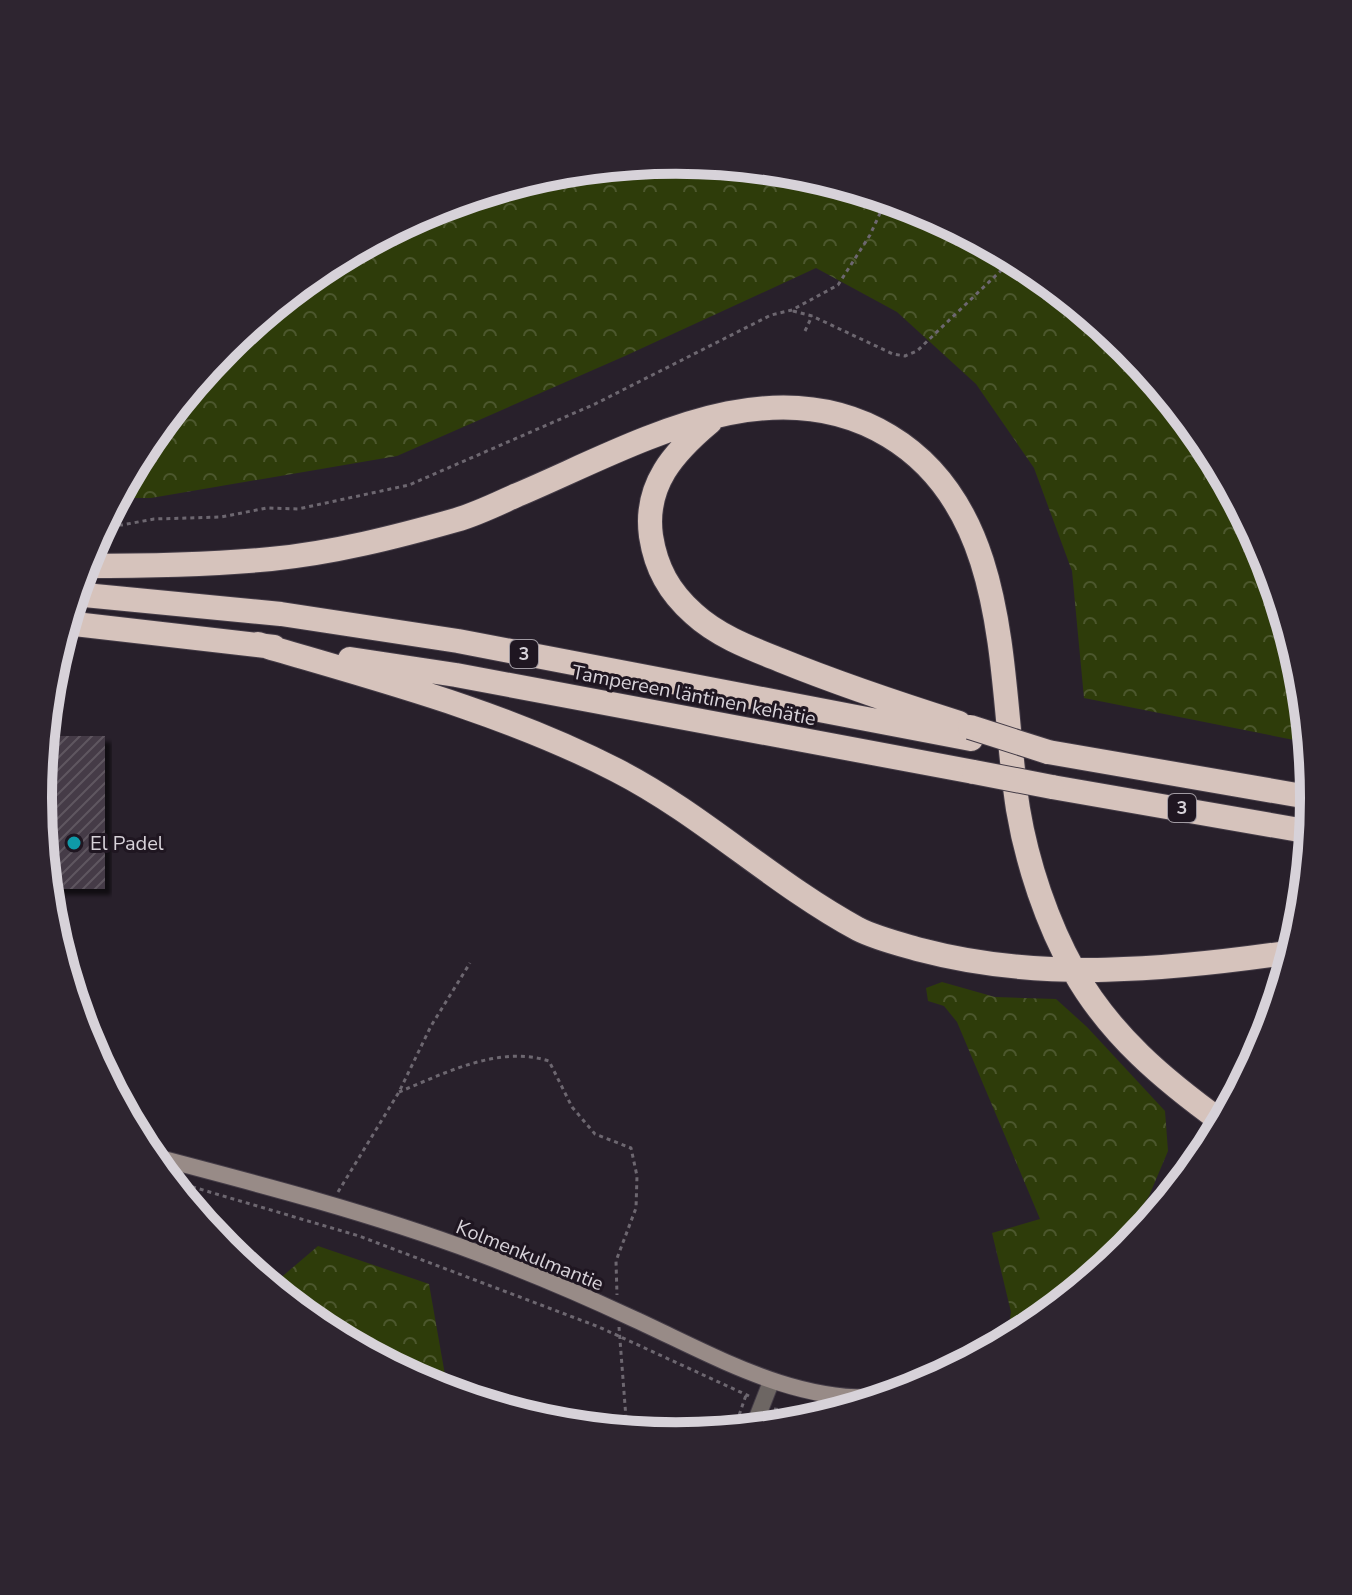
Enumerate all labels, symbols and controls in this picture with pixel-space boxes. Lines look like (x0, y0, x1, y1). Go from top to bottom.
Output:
road number: 3 (510, 640, 538, 668)
street label: Tampereen läntinen kehätie (570, 659, 818, 732)
road number: 3 (1168, 794, 1196, 822)
place label: El Padel (90, 830, 164, 857)
marker: El Padel (65, 834, 83, 852)
street label: Kolmenkulmantie (452, 1214, 608, 1297)

